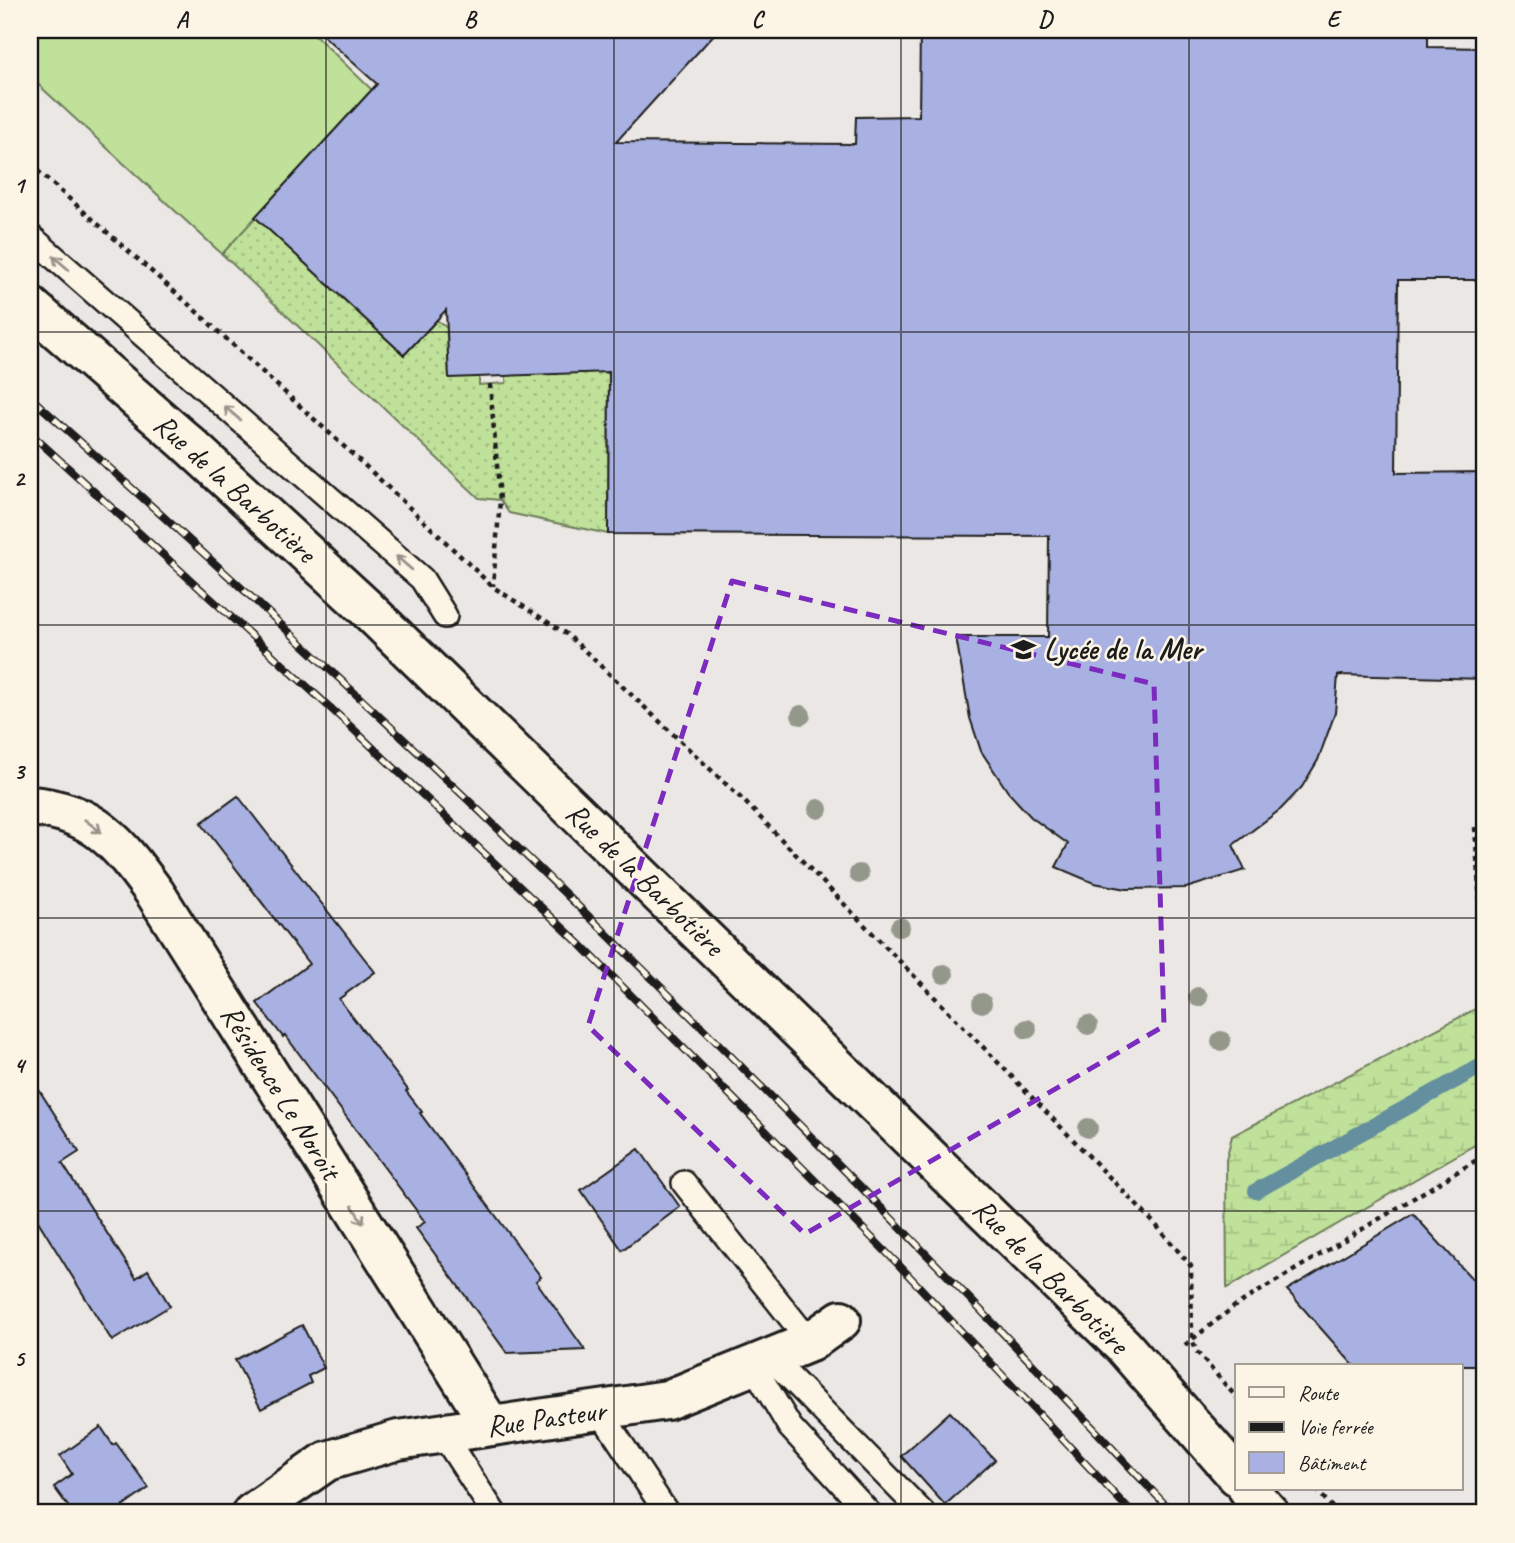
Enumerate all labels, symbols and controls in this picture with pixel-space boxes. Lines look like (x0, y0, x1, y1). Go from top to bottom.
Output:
text: A (176, 5, 190, 34)
text: B (464, 5, 478, 34)
text: C (752, 5, 766, 34)
text: D (1038, 5, 1054, 34)
text: E (1327, 5, 1343, 34)
text: 1 (14, 171, 27, 200)
one-way arrow (52, 255, 70, 271)
street label: Rue de la Barbotière (146, 405, 326, 572)
one-way arrow (224, 405, 242, 421)
text: 2 (14, 464, 27, 493)
one-way arrow (395, 555, 413, 571)
place label: Lycée de la Mer (1044, 630, 1205, 668)
school or university icon: Lycée de la Mer (1010, 635, 1038, 663)
text: 3 (14, 757, 27, 786)
street label: Rue de la Barbotière (558, 794, 734, 966)
one-way arrow (84, 819, 102, 834)
street label: Résidence Le Noroit (212, 998, 351, 1189)
text: 4 (14, 1051, 27, 1080)
street label: Rue de la Barbotière (965, 1190, 1139, 1364)
one-way arrow (351, 1205, 366, 1224)
text: 5 (14, 1344, 26, 1373)
legend (1235, 1364, 1462, 1490)
text: Route (1298, 1380, 1339, 1406)
street label: Rue Pasteur (484, 1391, 610, 1445)
text: Voie ferrée (1298, 1414, 1375, 1440)
text: Bâtiment (1298, 1450, 1367, 1476)

